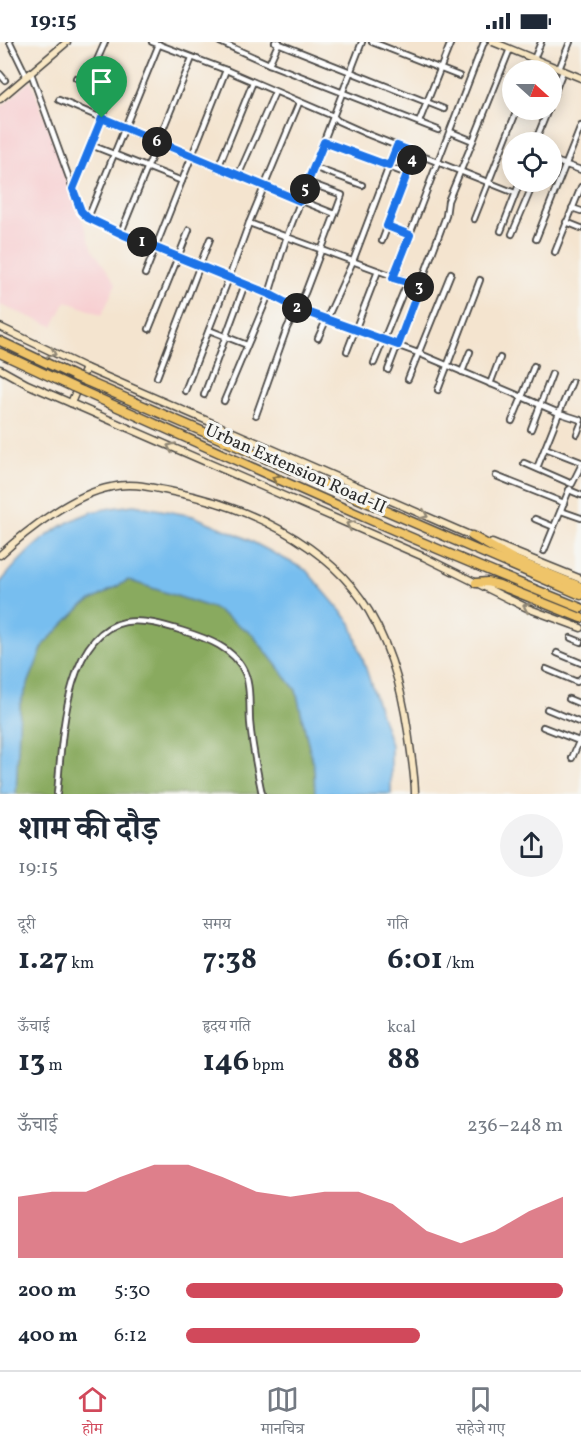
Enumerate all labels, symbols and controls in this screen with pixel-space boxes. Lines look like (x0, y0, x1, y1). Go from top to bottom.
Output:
text: 19:15 (30, 6, 77, 37)
pin (76, 56, 127, 118)
north arrow (502, 60, 562, 120)
map controls (502, 60, 562, 192)
icon: arrive (85, 65, 118, 98)
pin: 6 (142, 127, 172, 157)
text: 6 (153, 131, 161, 153)
button: locate (502, 132, 562, 192)
pin: 4 (397, 145, 427, 175)
text: 4 (407, 149, 417, 171)
pin: 5 (290, 174, 320, 204)
text: 5 (301, 178, 309, 200)
pin: 1 (127, 227, 157, 257)
text: 1 (139, 231, 145, 253)
pin: 3 (404, 272, 434, 302)
text: 3 (415, 276, 423, 298)
pin: 2 (282, 293, 312, 323)
text: 2 (293, 297, 301, 319)
one-way arrow (46, 346, 57, 358)
street label: Urban Extension Road-II (201, 418, 390, 521)
one-way arrow (166, 442, 177, 454)
one-way arrow (271, 474, 282, 486)
one-way arrow (417, 508, 428, 520)
one-way arrow (345, 520, 356, 532)
one-way arrow (522, 602, 533, 614)
text: शाम की दौड़ (18, 808, 158, 854)
button: share (500, 814, 563, 877)
text: 19:15 (18, 854, 58, 882)
text: दूरी (18, 914, 35, 936)
text: समय (203, 914, 231, 936)
text: गति (387, 914, 408, 936)
text: 1.27 (18, 939, 68, 981)
text: 7:38 (203, 939, 257, 981)
text: 6:01 (387, 939, 443, 981)
text: km (68, 953, 94, 975)
text: /km (443, 953, 475, 975)
text: ऊँचाई (18, 1016, 50, 1038)
text: हृदय गति (203, 1016, 251, 1038)
text: kcal (387, 1017, 416, 1039)
text: 88 (387, 1039, 420, 1081)
text: 13 (18, 1041, 45, 1083)
text: 146 (203, 1041, 249, 1083)
text: m (45, 1055, 63, 1077)
text: bpm (249, 1055, 285, 1077)
text: ऊँचाई (18, 1112, 57, 1140)
text: 236–248 m (467, 1112, 563, 1140)
text: 200 m (18, 1277, 76, 1305)
text: 5:30 (114, 1277, 150, 1305)
text: 400 m (18, 1322, 78, 1350)
text: 6:12 (114, 1322, 147, 1350)
tab: होम (76, 1383, 109, 1444)
tab: मानचित्र (261, 1383, 304, 1444)
tab: सहेजे गए (456, 1383, 505, 1444)

